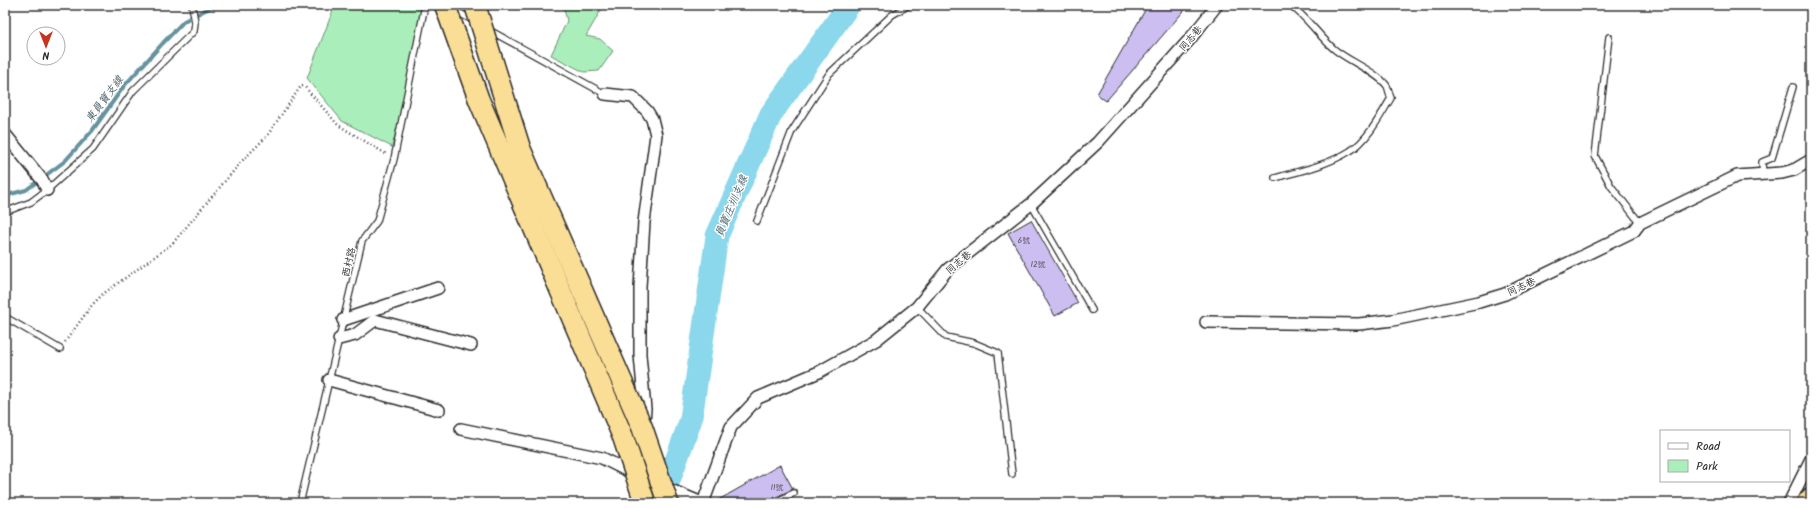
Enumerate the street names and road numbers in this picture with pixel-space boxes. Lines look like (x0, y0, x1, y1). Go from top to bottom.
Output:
street label: 同志巷 (1175, 21, 1207, 55)
street label: 西村路 (338, 246, 360, 279)
street label: 同志巷 (942, 246, 976, 279)
street label: 同志巷 (1504, 273, 1539, 300)

